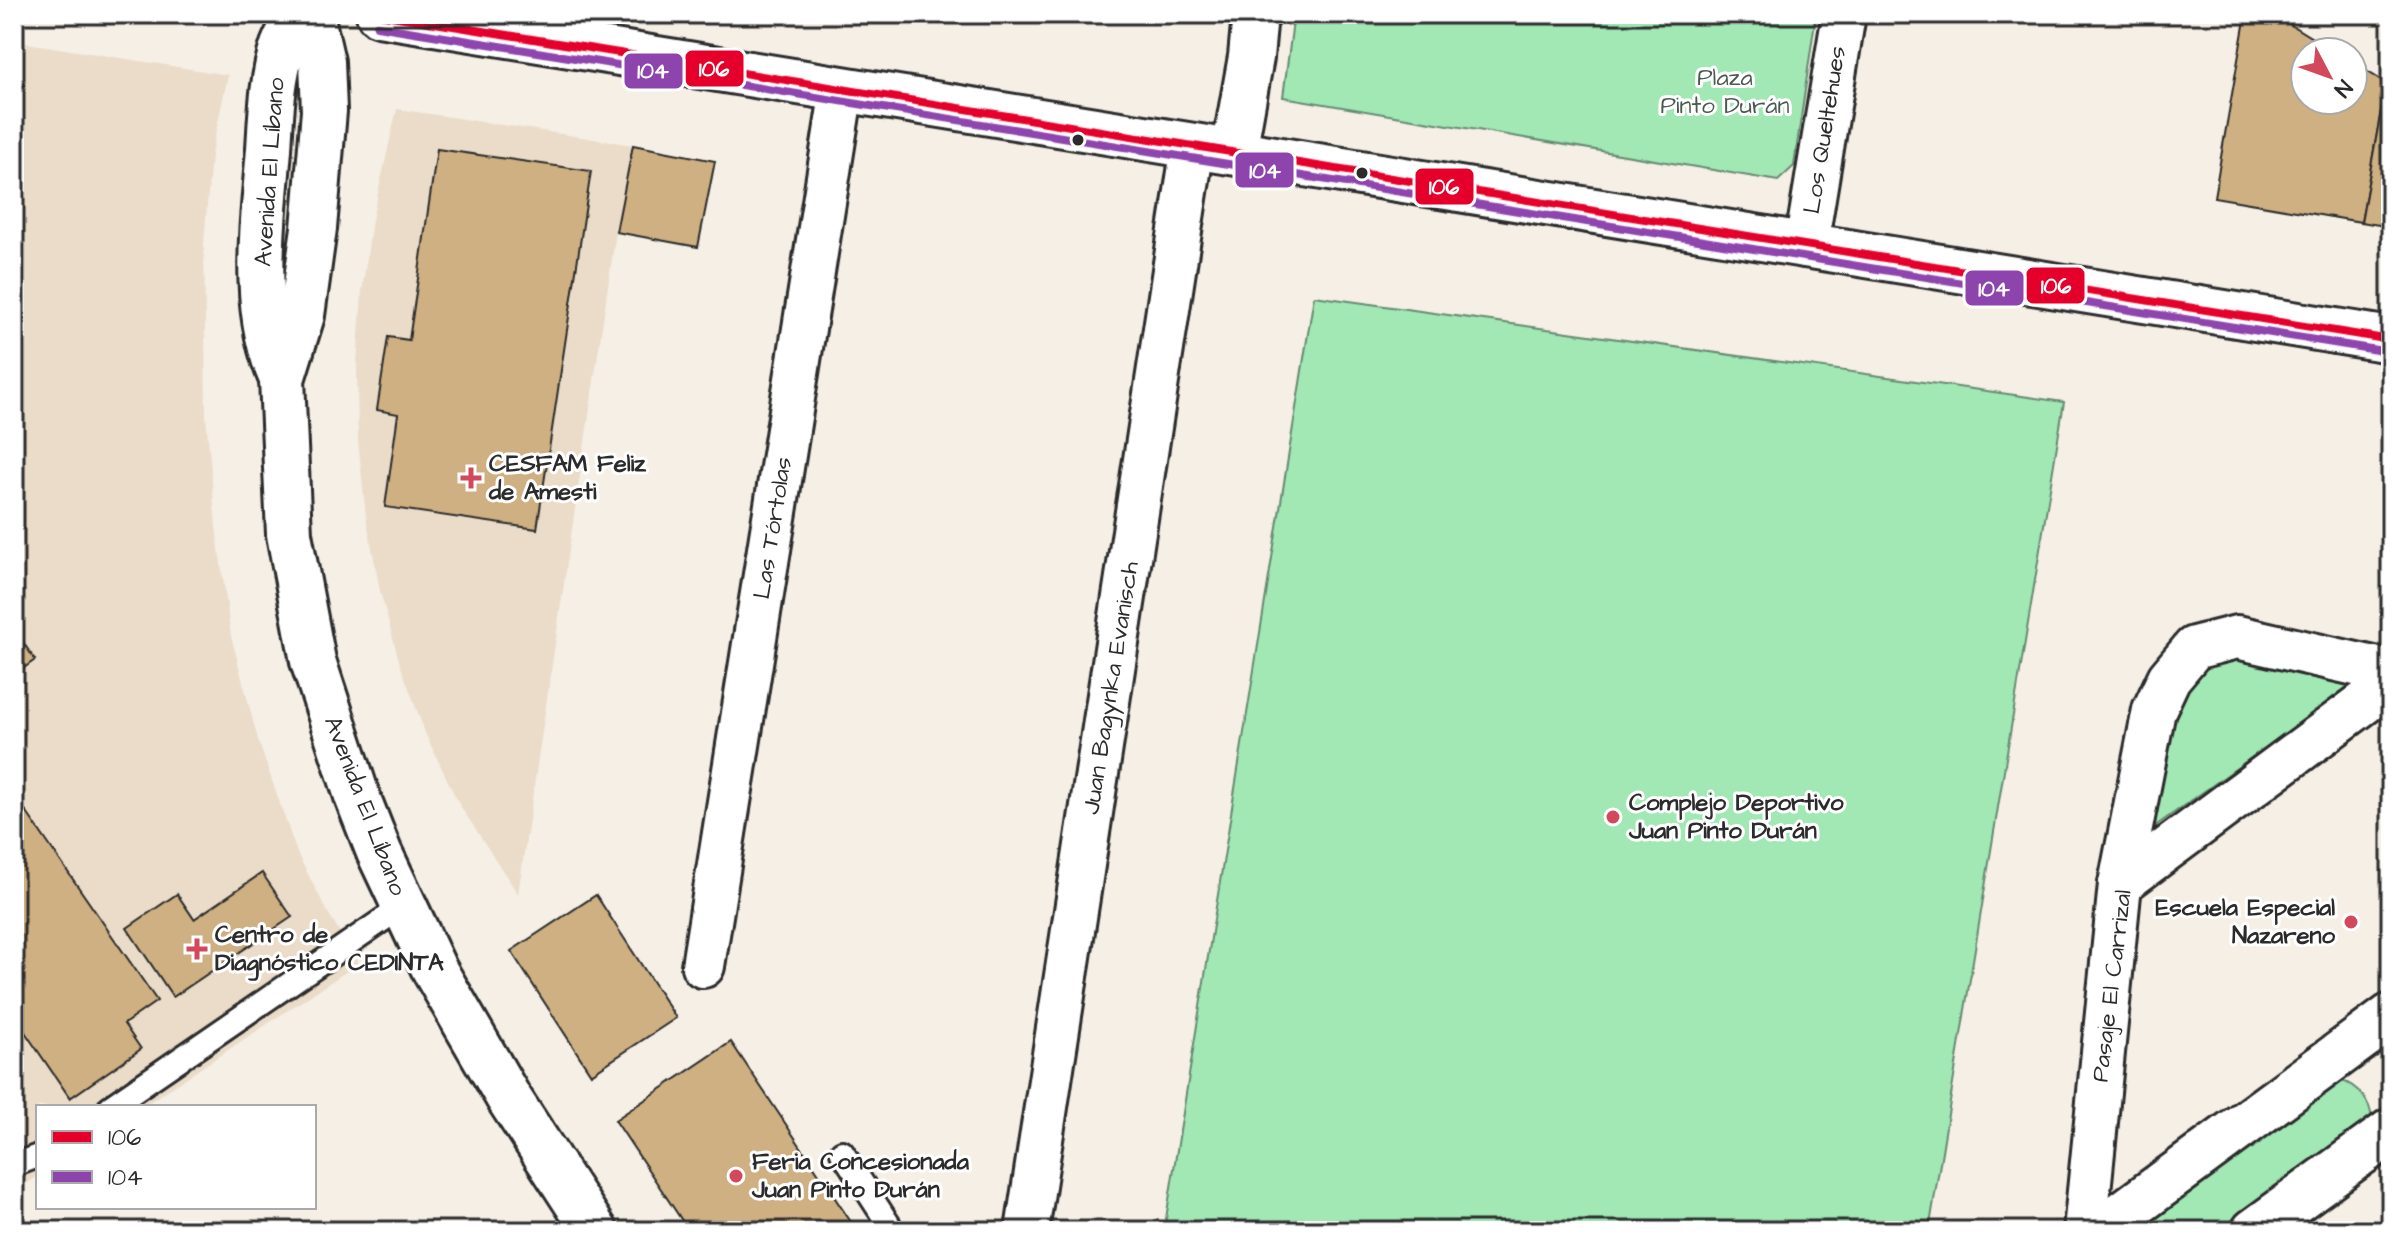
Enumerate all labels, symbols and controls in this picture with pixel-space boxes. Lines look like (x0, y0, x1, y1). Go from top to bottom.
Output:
north arrow (2289, 36, 2369, 116)
street label: Los Queltehues (1795, 44, 1855, 216)
line badge: 106 (684, 49, 745, 88)
line badge: 104 (623, 52, 684, 90)
text: 106 (699, 54, 729, 85)
text: 104 (637, 56, 670, 87)
park label: Plaza Pinto Durán (1661, 61, 1789, 123)
text: N (2327, 73, 2359, 104)
street label: Avenida El Líbano (246, 76, 294, 268)
unlabelled marker (1070, 132, 1086, 148)
line badge: 104 (1234, 151, 1295, 189)
text: 104 (1249, 156, 1282, 187)
unlabelled marker (1354, 165, 1370, 181)
line badge: 106 (1414, 167, 1475, 206)
text: 106 (1429, 172, 1459, 203)
line badge: 106 (2025, 266, 2086, 305)
line badge: 104 (1964, 269, 2025, 307)
text: 106 (2041, 271, 2071, 302)
text: 104 (1978, 274, 2011, 305)
place label: CESFAM Feliz de Amesti (488, 447, 647, 509)
street label: Las Tórtolas (745, 455, 801, 601)
marker: CESFAM Feliz de Amesti (460, 467, 482, 489)
street label: Juan Bagynka Evanisch (1074, 559, 1149, 817)
street label: Avenida El Líbano (315, 711, 415, 901)
place label: Complejo Deportivo Juan Pinto Durán (1628, 786, 1844, 848)
marker: Complejo Deportivo Juan Pinto Durán (1604, 808, 1622, 826)
street label: Pasaje El Carrizal (2083, 888, 2141, 1084)
place label: Escuela Especial Nazareno (2155, 891, 2336, 953)
marker: Escuela Especial Nazareno (2342, 913, 2360, 931)
place label: Centro de Diagnóstico CEDINTA (215, 918, 444, 981)
marker: Centro de Diagnóstico CEDINTA (186, 938, 208, 960)
legend (36, 1105, 316, 1209)
text: 106 (108, 1121, 141, 1155)
place label: Feria Concesionada Juan Pinto Durán (751, 1145, 970, 1207)
text: 104 (108, 1161, 143, 1195)
marker: Feria Concesionada Juan Pinto Durán (727, 1167, 745, 1185)

